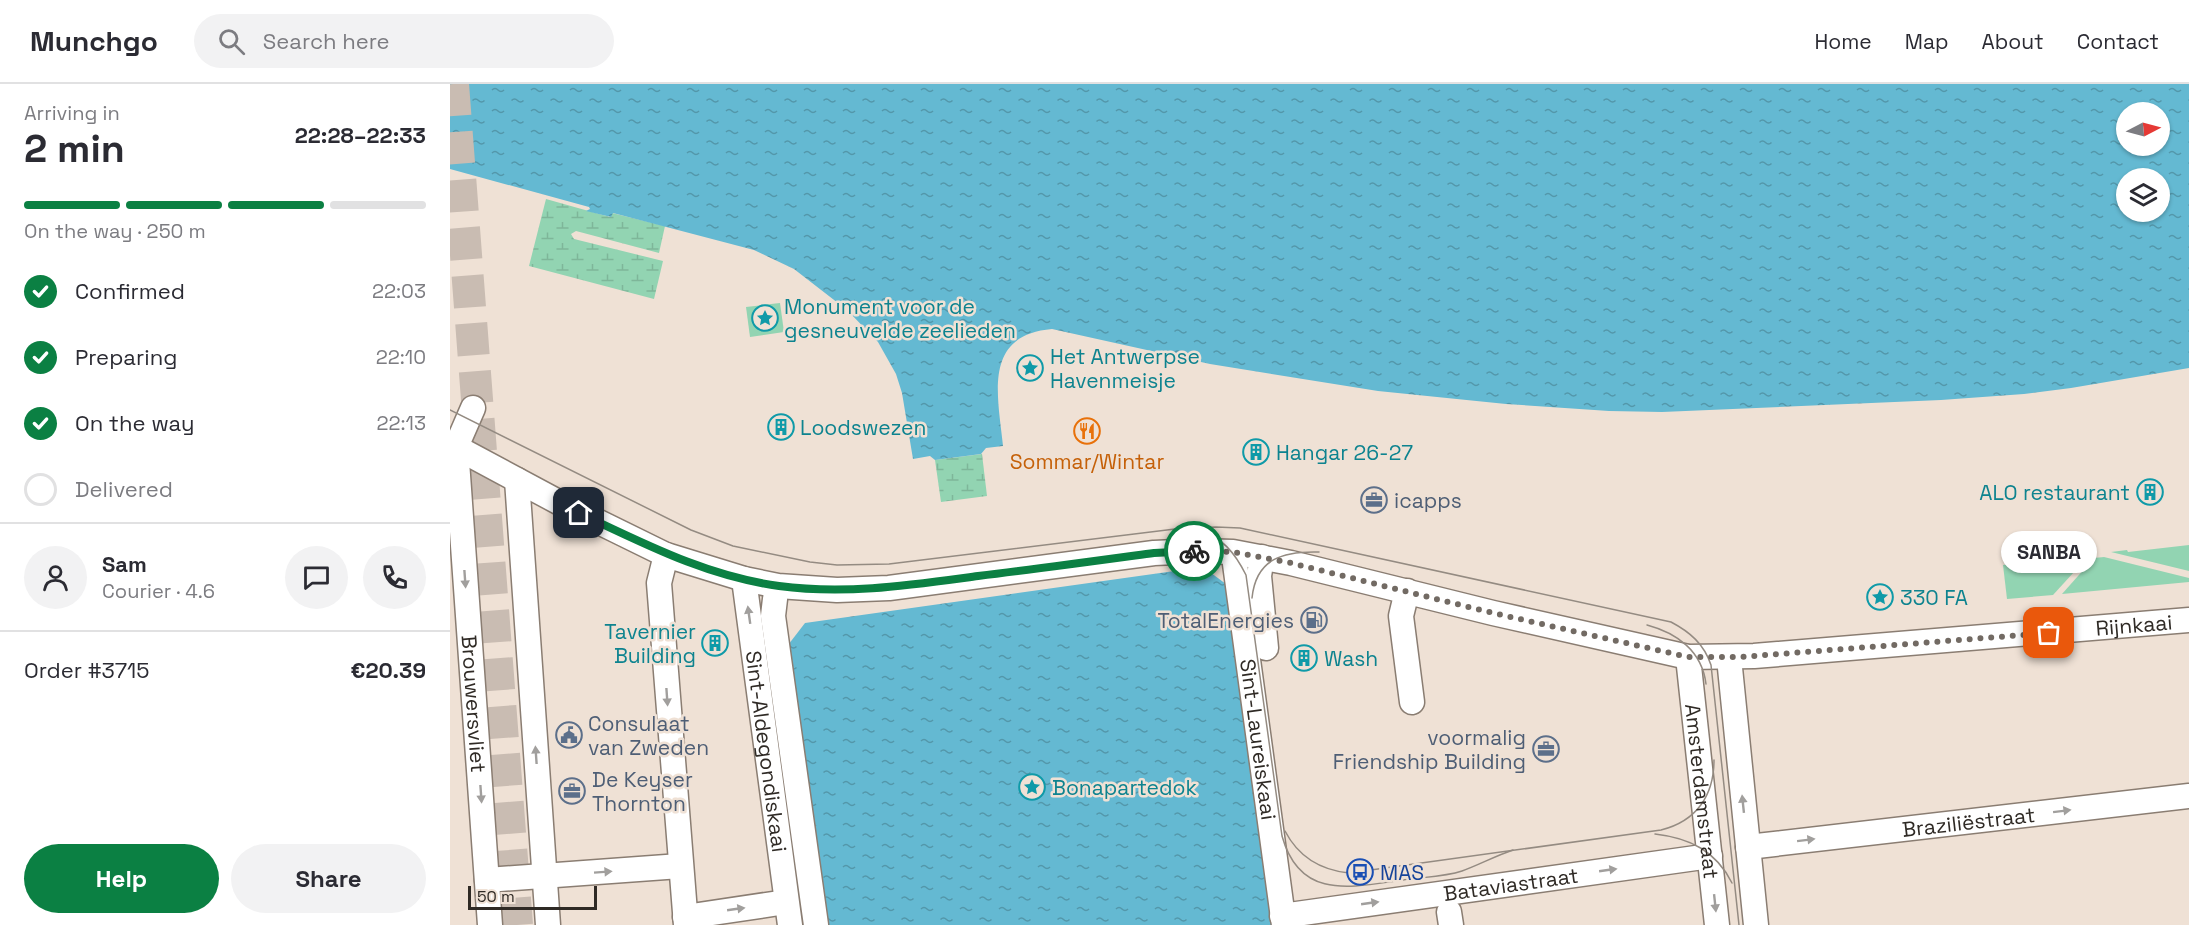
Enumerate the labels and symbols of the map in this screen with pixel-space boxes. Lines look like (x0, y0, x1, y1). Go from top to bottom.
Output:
north arrow (2116, 102, 2170, 156)
place label: Monument voor de gesneuvelde zeelieden (784, 293, 1016, 344)
place icon: Monument voor de gesneuvelde zeelieden (750, 303, 780, 333)
place label: Het Antwerpse Havenmeisje (1050, 343, 1200, 394)
place icon: Het Antwerpse Havenmeisje (1015, 353, 1045, 383)
building icon: Loodswezen (766, 412, 796, 442)
place label: Loodswezen (800, 414, 926, 441)
restaurant icon: Sommar/Wintar (1072, 416, 1102, 446)
building icon: Hangar 26-27 (1241, 437, 1271, 467)
place label: Hangar 26-27 (1276, 439, 1413, 466)
place label: Sommar/Wintar (1010, 448, 1164, 475)
building icon: ALO restaurant (2135, 477, 2165, 507)
place label: ALO restaurant (1979, 479, 2130, 506)
office icon: icapps (1359, 485, 1389, 515)
pin (553, 487, 604, 538)
place label: icapps (1394, 487, 1462, 514)
courier (1164, 521, 1224, 581)
callout: SANBA (2001, 531, 2097, 573)
one-way arrow (461, 569, 470, 588)
place icon: 330 FA (1865, 582, 1895, 612)
place label: 330 FA (1900, 584, 1968, 611)
one-way arrow (744, 605, 753, 624)
fuel station icon: TotalEnergies (1299, 605, 1329, 635)
place label: TotalEnergies (1158, 607, 1294, 634)
pin (2023, 607, 2074, 658)
street label: Rijnkaai (2095, 608, 2173, 641)
place label: Tavernier Building (604, 618, 696, 669)
building icon: Tavernier Building (700, 628, 730, 658)
street label: Brouwersvliet (456, 634, 493, 774)
building icon: Wash (1289, 643, 1319, 673)
place label: Wash (1324, 645, 1378, 672)
street label: Sint-Aldegondiskaai (740, 649, 794, 854)
street label: Sint-Laureiskaai (1235, 657, 1283, 822)
one-way arrow (663, 687, 672, 706)
street label: Amsterdamstraat (1680, 702, 1725, 880)
place label: Consulaat van Zweden (588, 710, 709, 761)
public building icon: Consulaat van Zweden (554, 720, 584, 750)
place label: voormalig Friendship Building (1333, 724, 1526, 775)
office icon: voormalig Friendship Building (1531, 734, 1561, 764)
one-way arrow (531, 745, 541, 764)
place label: De Keyser Thornton (592, 766, 693, 817)
place icon: Bonapartedok (1017, 772, 1047, 802)
place label: Bonapartedok (1052, 774, 1197, 801)
office icon: De Keyser Thornton (557, 776, 587, 806)
one-way arrow (476, 785, 486, 804)
one-way arrow (1738, 795, 1748, 814)
street label: Braziliëstraat (1901, 800, 2036, 843)
one-way arrow (2053, 806, 2072, 816)
one-way arrow (1796, 835, 1815, 845)
bus stop icon: MAS (1345, 857, 1375, 887)
place label: MAS (1380, 859, 1424, 886)
street label: Bataviastraat (1441, 861, 1580, 907)
one-way arrow (1598, 865, 1617, 875)
one-way arrow (594, 867, 613, 876)
scale bar (468, 883, 597, 910)
one-way arrow (1710, 893, 1720, 912)
one-way arrow (1361, 898, 1380, 907)
one-way arrow (726, 905, 745, 914)

